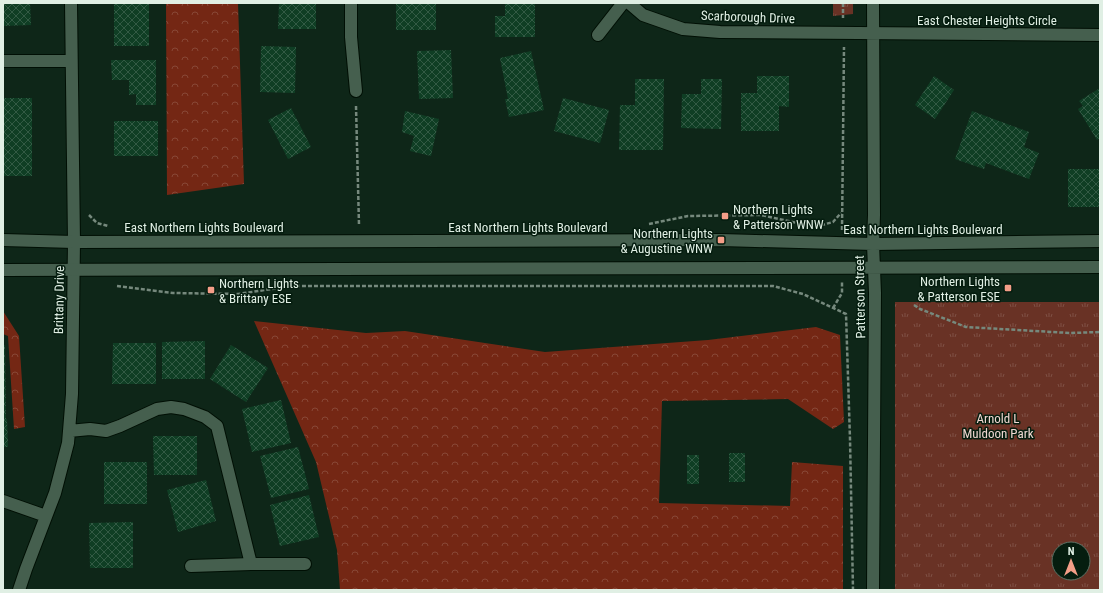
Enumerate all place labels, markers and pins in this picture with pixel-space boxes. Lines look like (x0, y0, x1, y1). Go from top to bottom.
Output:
place label: Northern Lights & Patterson WNW (733, 202, 824, 232)
marker: Northern Lights & Patterson WNW (720, 211, 730, 221)
place label: Northern Lights & Augustine WNW (621, 226, 713, 256)
marker: Northern Lights & Augustine WNW (716, 235, 726, 245)
place label: Northern Lights & Patterson ESE (917, 274, 1000, 304)
place label: Northern Lights & Brittany ESE (219, 276, 299, 306)
marker: Northern Lights & Patterson ESE (1003, 283, 1013, 293)
marker: Northern Lights & Brittany ESE (206, 285, 216, 295)

